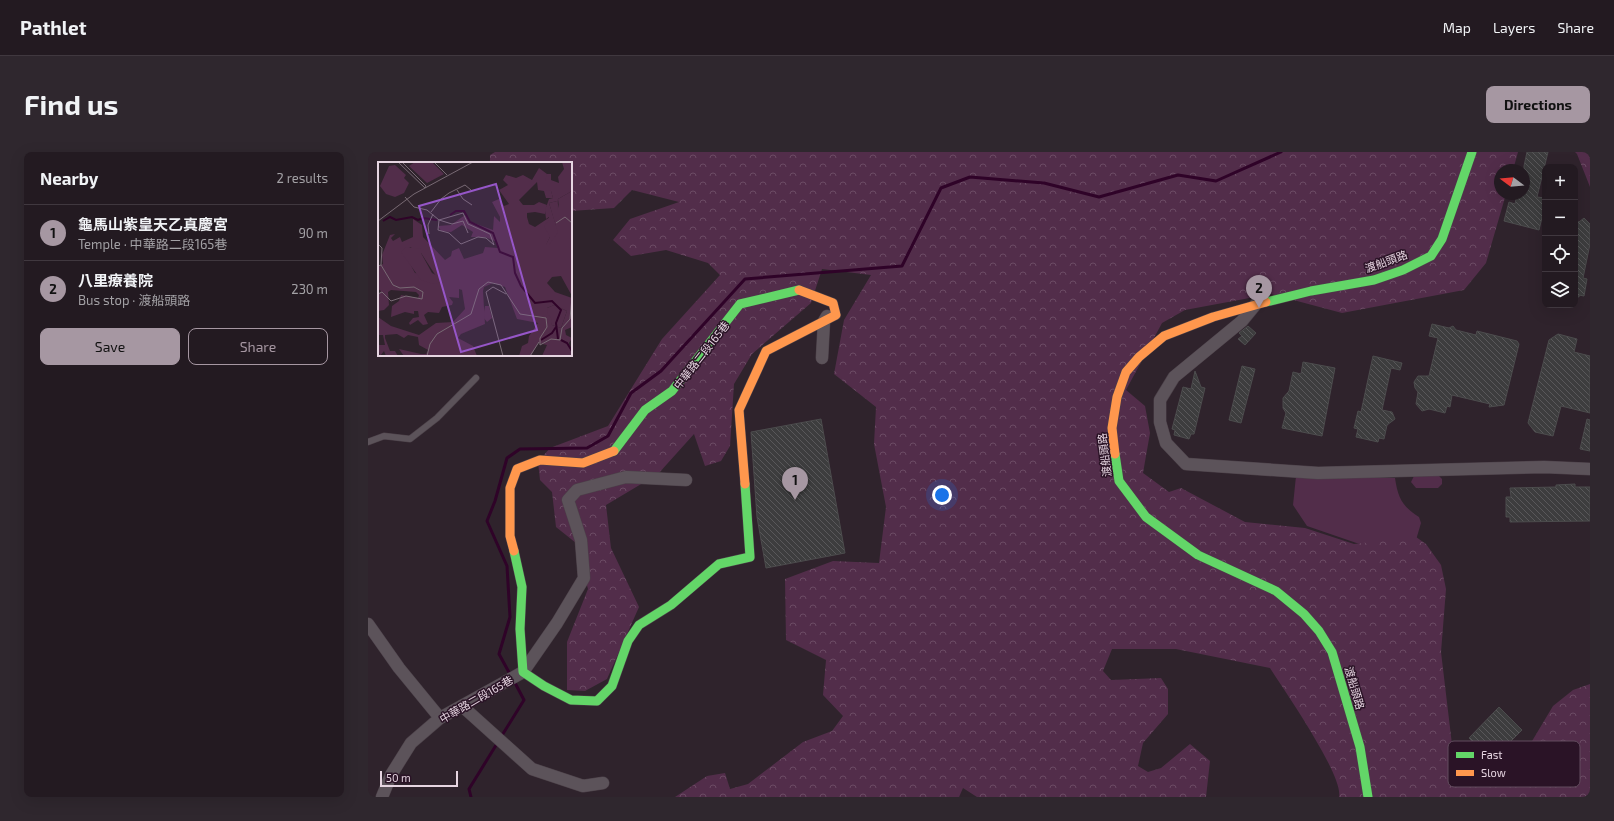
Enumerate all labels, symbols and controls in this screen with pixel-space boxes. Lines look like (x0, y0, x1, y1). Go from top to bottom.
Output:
text: Pathlet (20, 16, 86, 39)
text: Map (1443, 19, 1471, 36)
text: Layers (1493, 19, 1535, 36)
text: Share (1557, 19, 1594, 36)
button: Directions (1486, 86, 1590, 123)
text: Find us (24, 87, 118, 121)
inset map (378, 162, 572, 356)
north arrow (1494, 164, 1530, 200)
map controls (1542, 164, 1578, 308)
button: + (1542, 164, 1578, 200)
text: Nearby (40, 168, 98, 188)
text: 2 results (276, 170, 328, 186)
button: − (1542, 200, 1578, 236)
text: 龜馬山紫皇天乙真慶宮 (78, 215, 228, 233)
text: 1 (50, 225, 56, 241)
text: 90 m (298, 225, 328, 241)
text: Temple · 中華路二段165巷 (78, 236, 227, 252)
button: locate (1542, 236, 1578, 272)
street label: 渡船頭路 (1363, 247, 1409, 275)
text: 八里療養院 (78, 271, 153, 289)
button: layers (1542, 272, 1578, 308)
pin: 2 (1246, 275, 1272, 308)
text: 2 (49, 281, 57, 297)
text: 230 m (291, 281, 328, 297)
text: Bus stop · 渡船頭路 (78, 292, 190, 308)
street label: 中華路二段165巷 (670, 318, 732, 392)
button: Save (40, 328, 180, 365)
button: Share (188, 328, 328, 365)
street label: 渡船頭路 (1095, 432, 1113, 478)
pin: 1 (782, 467, 808, 500)
your location (932, 485, 952, 505)
street label: 渡船頭路 (1343, 665, 1367, 711)
street label: 中華路二段165巷 (437, 673, 515, 725)
legend (1448, 741, 1580, 787)
text: Fast (1481, 748, 1503, 761)
text: Slow (1481, 766, 1506, 779)
scale bar (380, 769, 458, 788)
text: 50 m (386, 771, 411, 784)

